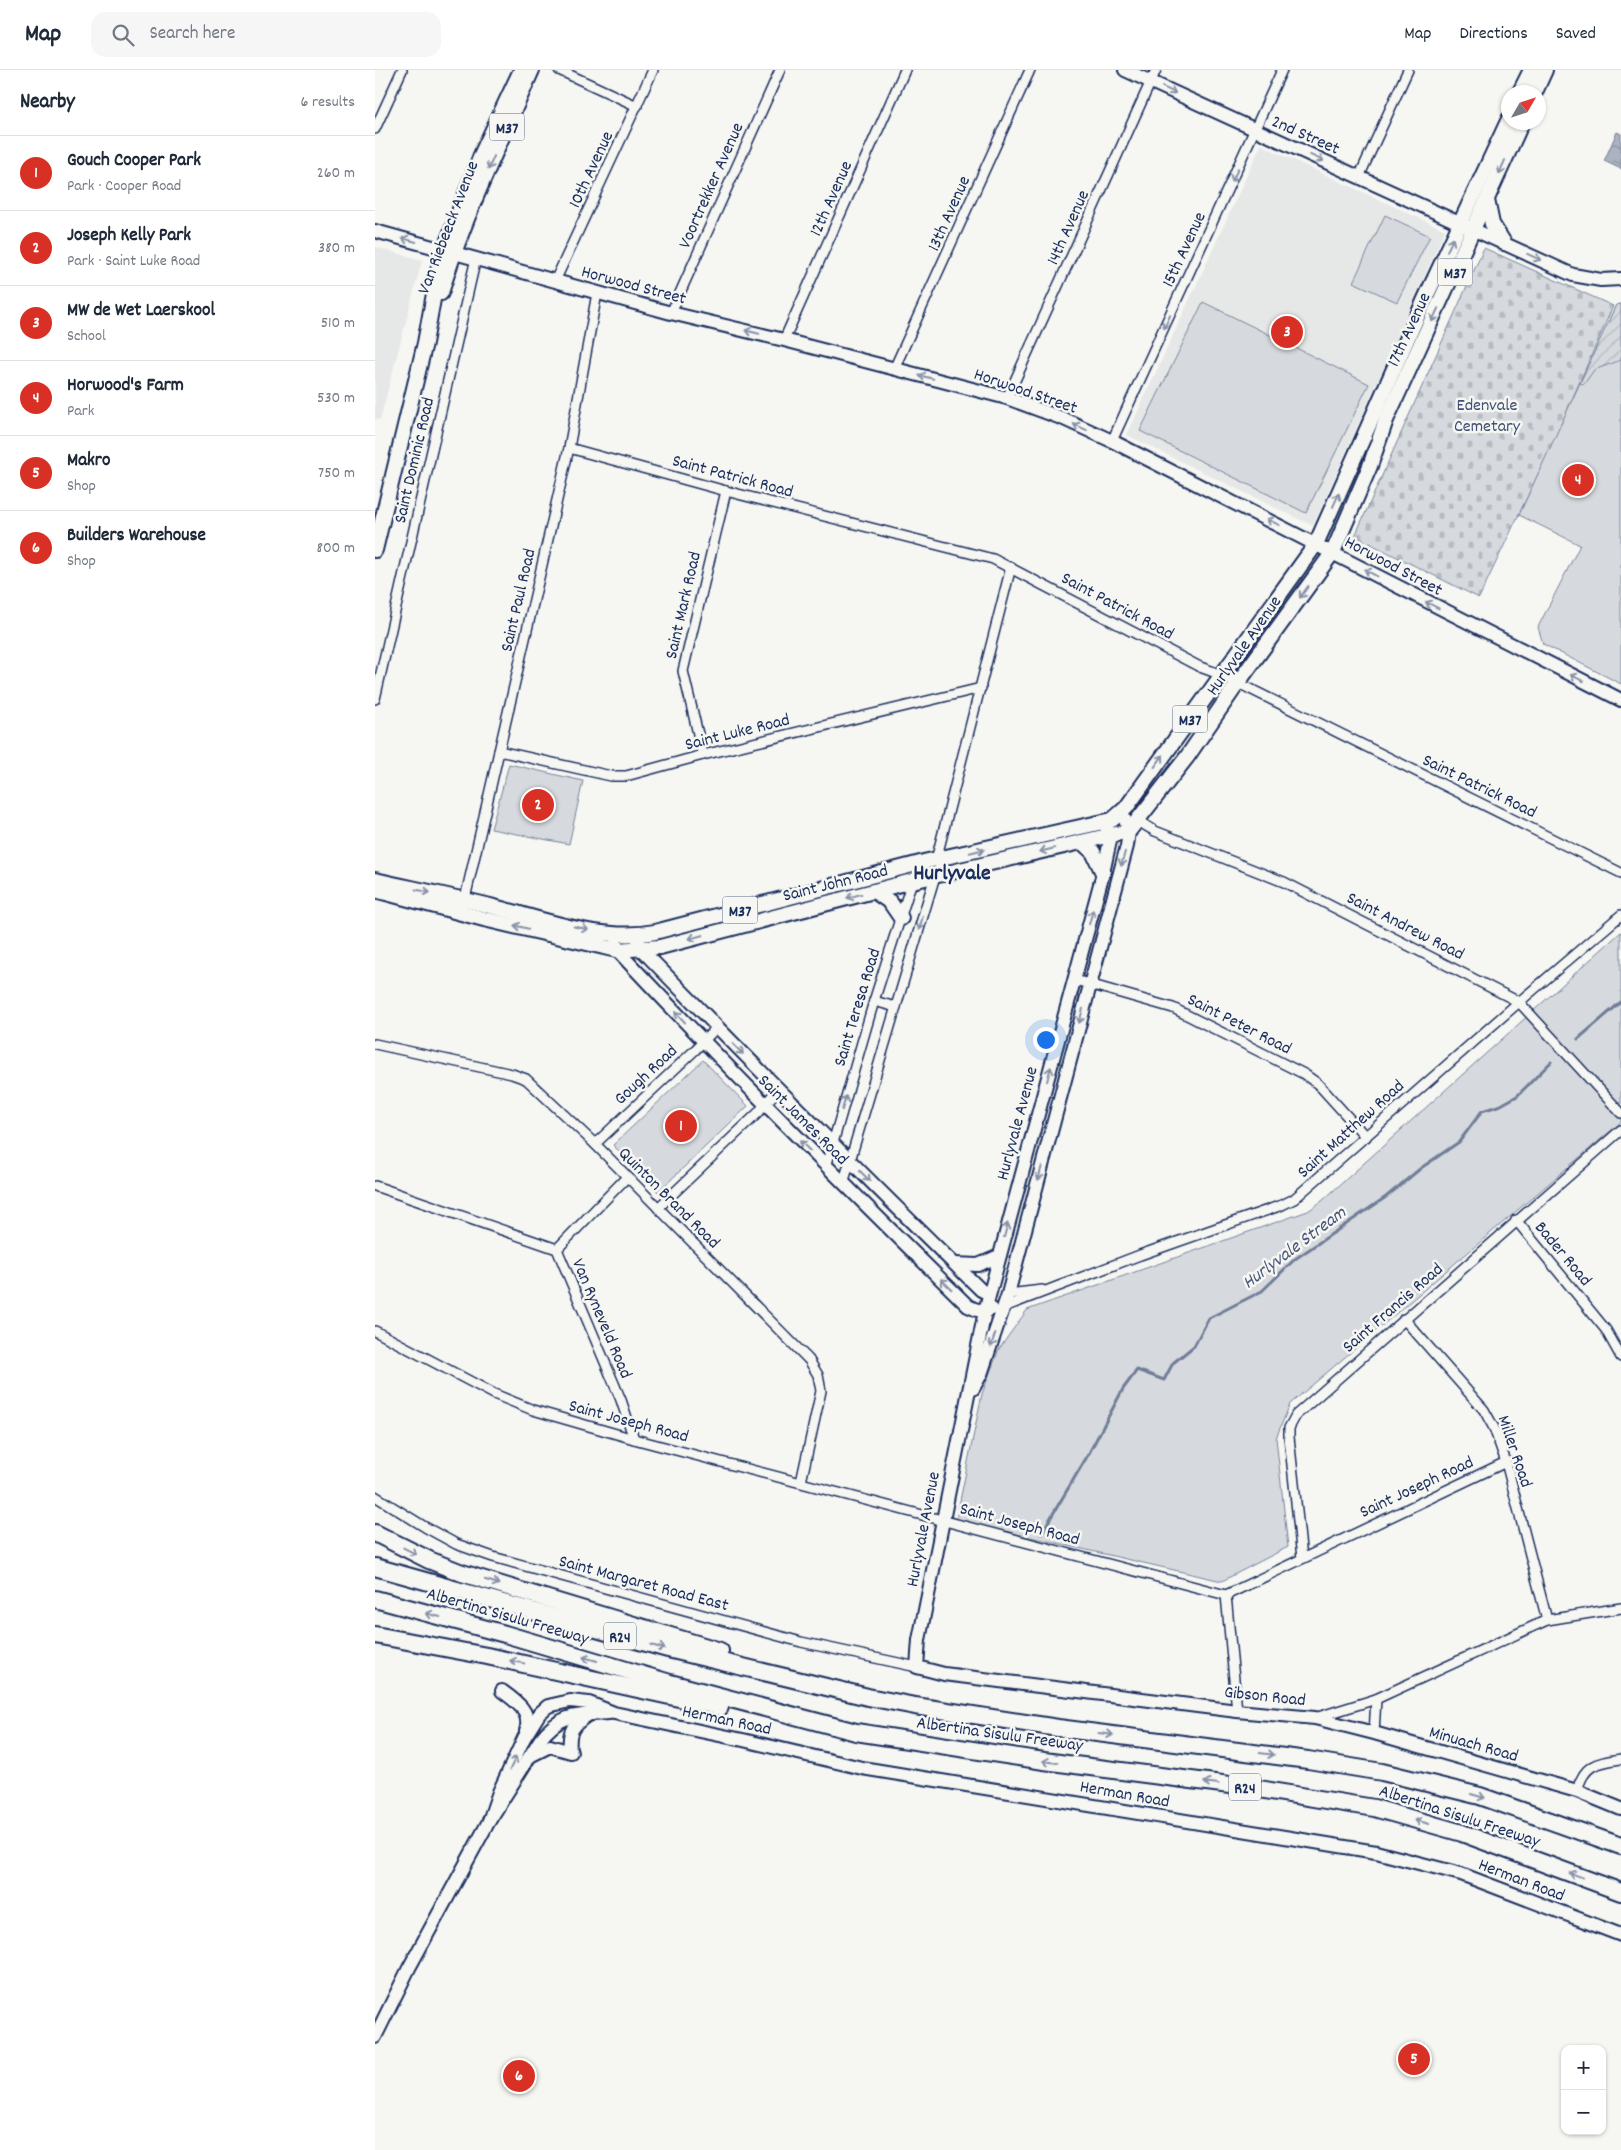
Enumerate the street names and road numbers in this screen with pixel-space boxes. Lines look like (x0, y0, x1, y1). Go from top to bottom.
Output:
street label: 2nd Street (1267, 110, 1343, 163)
road number: M37 (489, 114, 525, 140)
street label: Voortrekker Avenue (673, 119, 751, 253)
street label: 10th Avenue (564, 128, 621, 213)
street label: Van Riebeeck Avenue (412, 157, 486, 298)
street label: 12th Avenue (805, 157, 860, 241)
street label: 13th Avenue (923, 172, 978, 256)
street label: 14th Avenue (1042, 186, 1097, 269)
street label: 15th Avenue (1157, 208, 1214, 292)
road number: M37 (1437, 258, 1473, 286)
street label: Horwood Street (578, 260, 689, 313)
street label: 17th Avenue (1382, 289, 1438, 371)
street label: Horwood Street (970, 363, 1081, 422)
street label: Saint Dominic Road (389, 395, 442, 526)
street label: Saint Patrick Road (669, 449, 796, 506)
street label: Horwood Street (1339, 531, 1447, 604)
street label: Saint Paul Road (495, 546, 543, 655)
street label: Saint Mark Road (660, 549, 709, 662)
street label: Saint Patrick Road (1056, 567, 1178, 647)
street label: Hurlyvale Avenue (1201, 591, 1289, 701)
road number: M37 (1173, 706, 1207, 732)
street label: Saint Luke Road (683, 708, 793, 758)
street label: Saint Patrick Road (1418, 749, 1540, 826)
street label: Saint John Road (780, 859, 891, 910)
street label: Saint Andrew Road (1342, 887, 1468, 968)
road number: M37 (723, 896, 757, 924)
street label: Saint Teresa Road (829, 946, 888, 1070)
street label: Saint Peter Road (1182, 988, 1295, 1062)
street label: Gough Road (609, 1040, 684, 1112)
street label: Hurlyvale Avenue (991, 1064, 1046, 1183)
street label: Saint James Road (751, 1070, 853, 1172)
street label: Saint Matthew Road (1293, 1075, 1411, 1185)
street label: Quinton Brand Road (612, 1142, 725, 1255)
street label: Bader Road (1528, 1217, 1597, 1292)
street label: Van Ryneveld Road (564, 1255, 637, 1383)
street label: Saint Francis Road (1338, 1258, 1449, 1360)
street label: Saint Joseph Road (566, 1394, 691, 1450)
street label: Miller Road (1490, 1412, 1538, 1491)
street label: Saint Joseph Road (1356, 1451, 1478, 1526)
street label: Hurlyvale Avenue (901, 1470, 948, 1589)
street label: Saint Joseph Road (957, 1497, 1082, 1553)
street label: Saint Margaret Road East (556, 1550, 731, 1619)
street label: Albertina Sisulu Freeway (423, 1582, 592, 1653)
road number: R24 (604, 1622, 636, 1650)
street label: Gibson Road (1223, 1681, 1307, 1714)
street label: Herman Road (680, 1700, 773, 1743)
street label: Albertina Sisulu Freeway (915, 1711, 1085, 1760)
street label: Minuach Road (1426, 1721, 1521, 1770)
road number: R24 (1229, 1774, 1261, 1800)
street label: Herman Road (1078, 1775, 1171, 1816)
street label: Albertina Sisulu Freeway (1376, 1780, 1544, 1855)
street label: Herman Road (1474, 1853, 1568, 1909)

